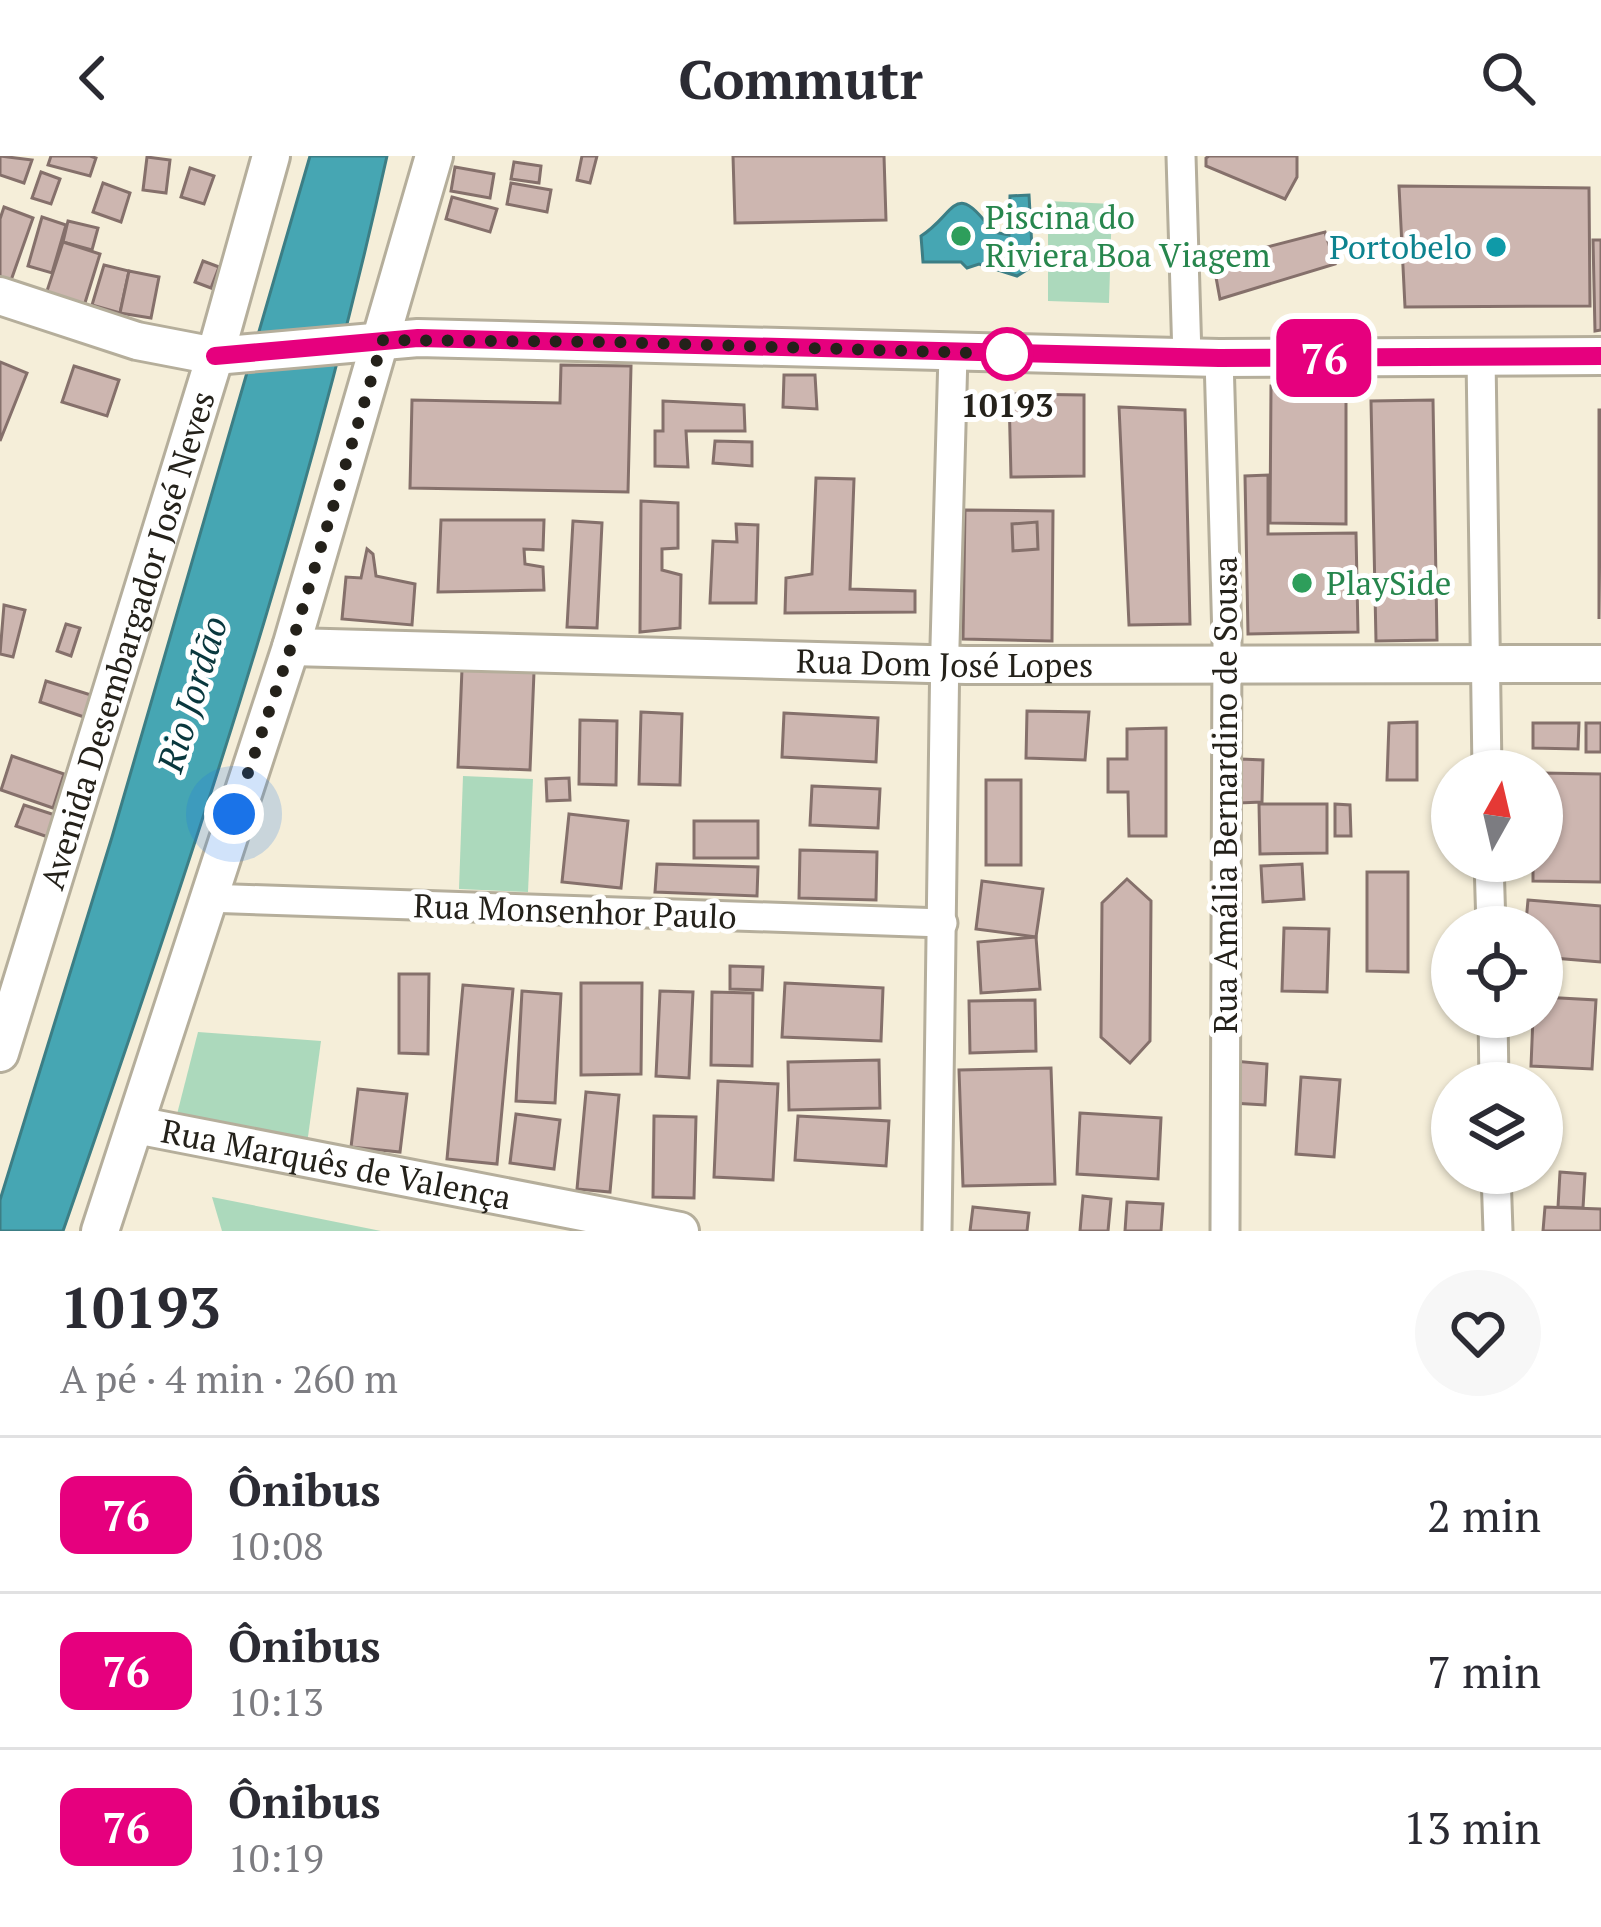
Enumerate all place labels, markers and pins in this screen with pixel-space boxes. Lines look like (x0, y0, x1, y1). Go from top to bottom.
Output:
place label: Piscina do Riviera Boa Viagem (985, 195, 1270, 276)
marker: Piscina do Riviera Boa Viagem (948, 223, 974, 249)
place label: Portobelo (1329, 225, 1472, 268)
marker: Portobelo (1483, 234, 1509, 260)
marker: 10193 (982, 329, 1032, 379)
place label: 10193 (960, 383, 1054, 426)
place label: PlaySide (1326, 561, 1451, 604)
marker: PlaySide (1289, 570, 1315, 596)

